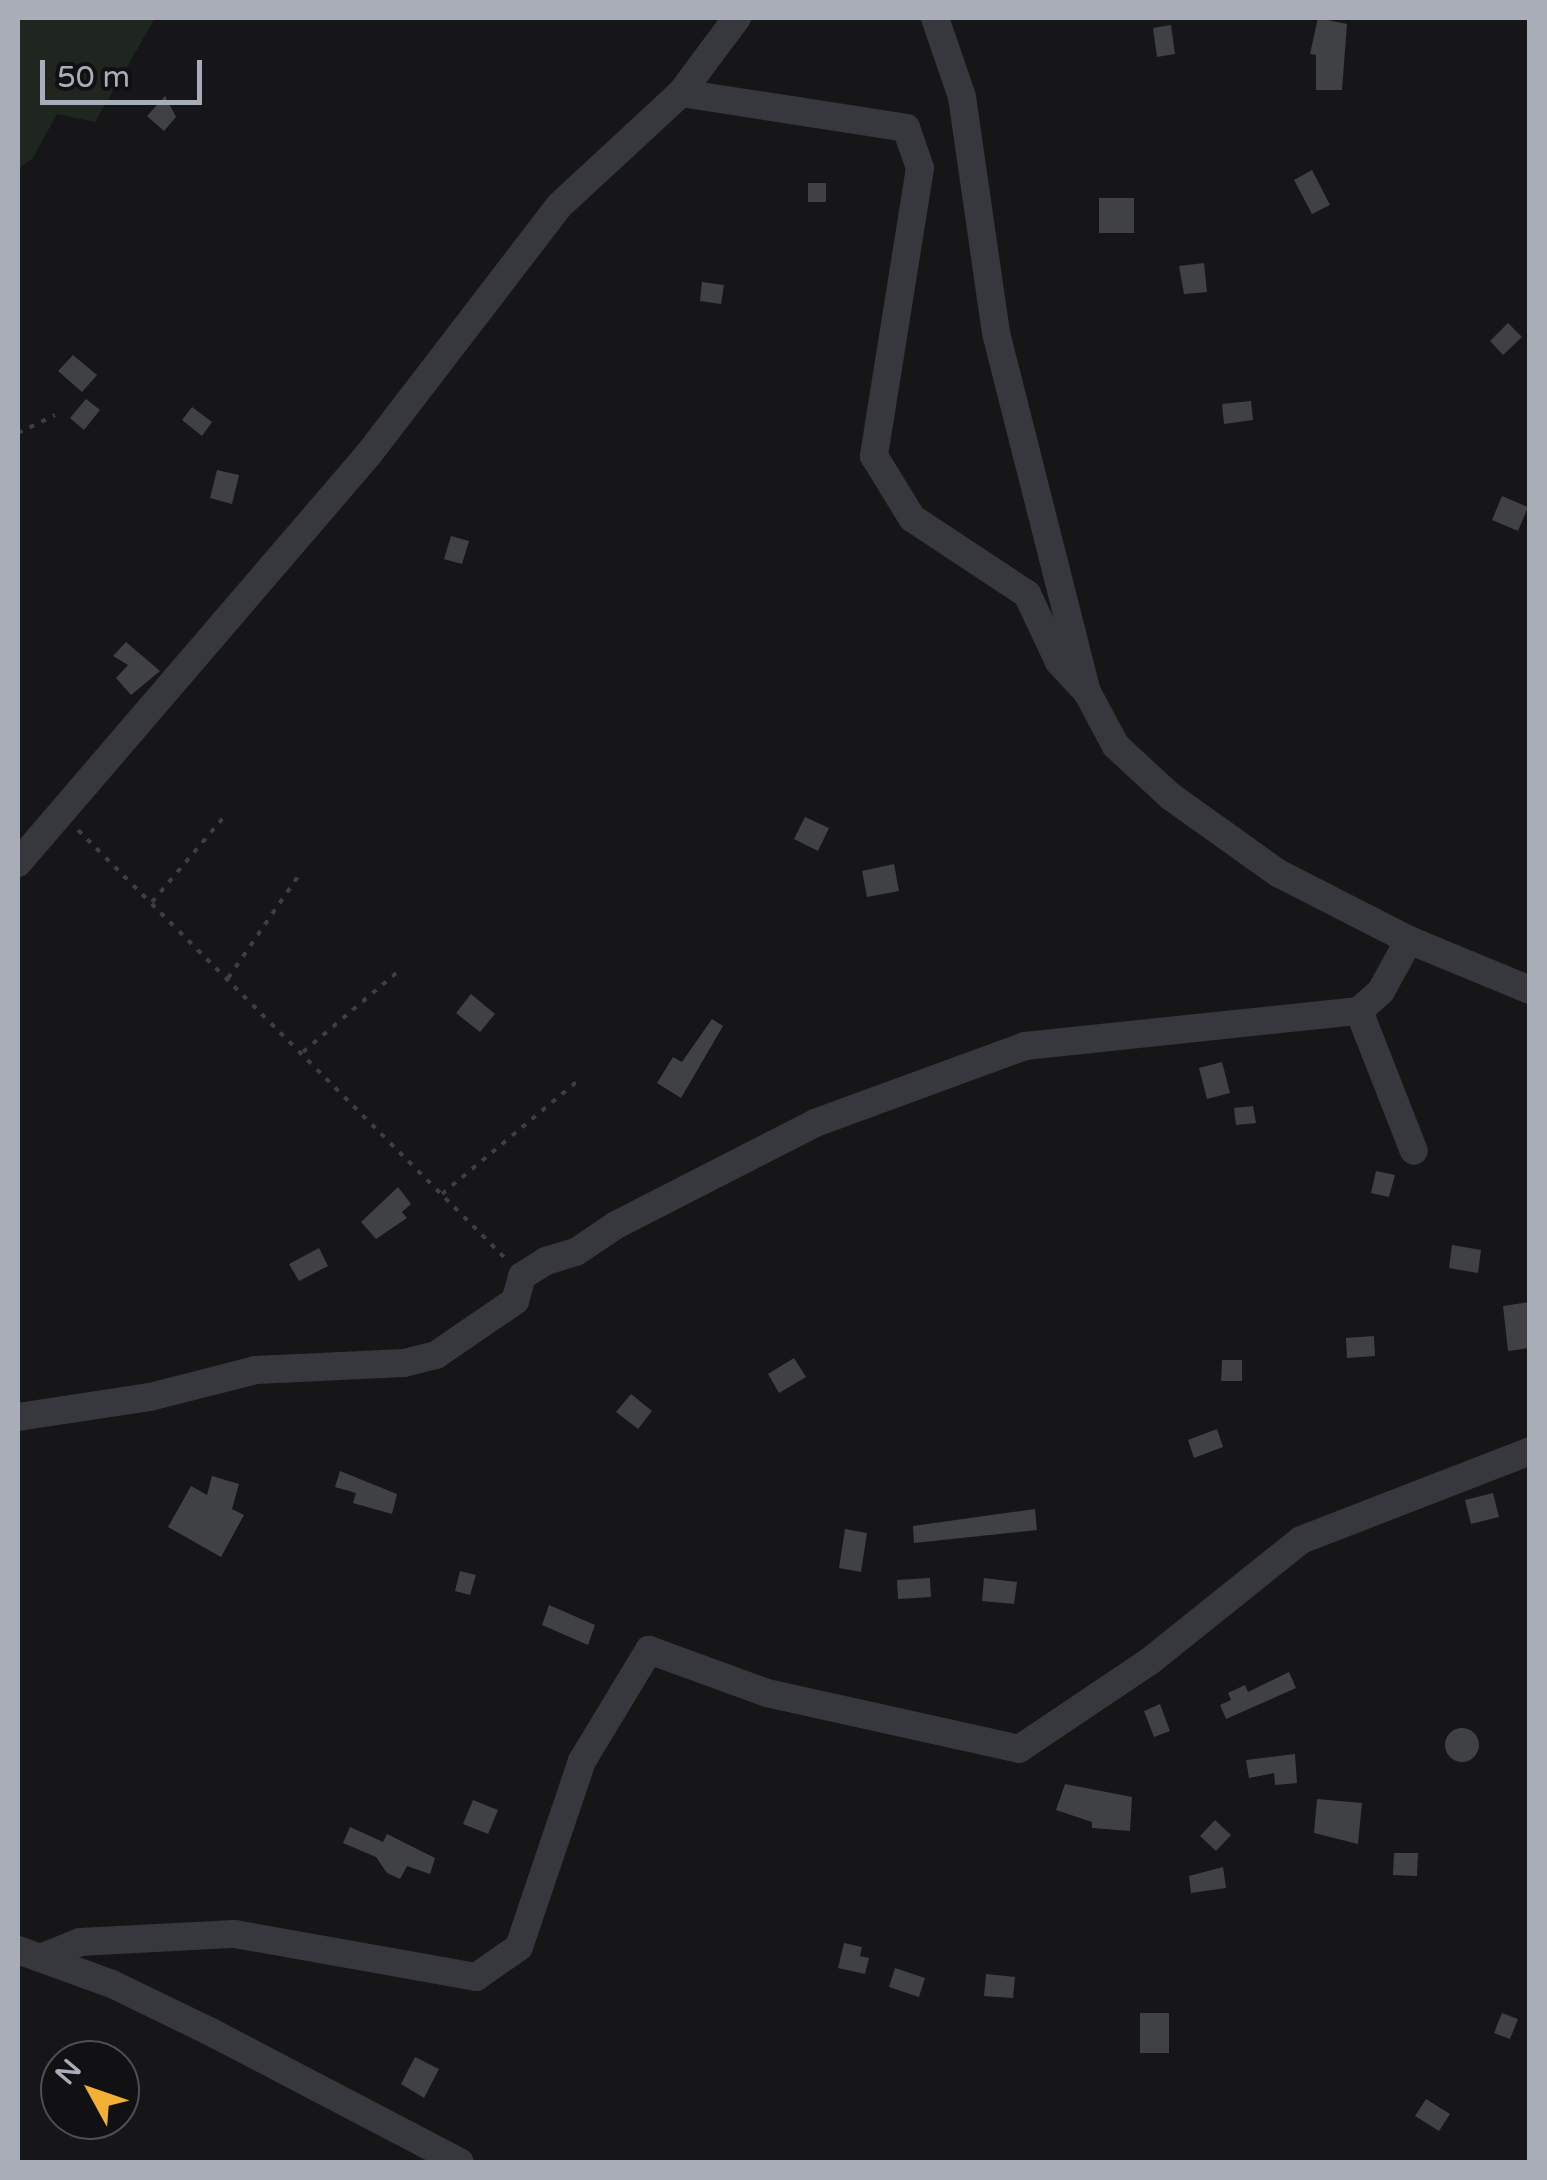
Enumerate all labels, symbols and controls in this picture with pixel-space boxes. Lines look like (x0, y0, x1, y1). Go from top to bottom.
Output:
scale bar (45, 40, 208, 102)
text: 50 m (57, 59, 130, 96)
north arrow (40, 2040, 140, 2140)
text: N (48, 2052, 89, 2092)

